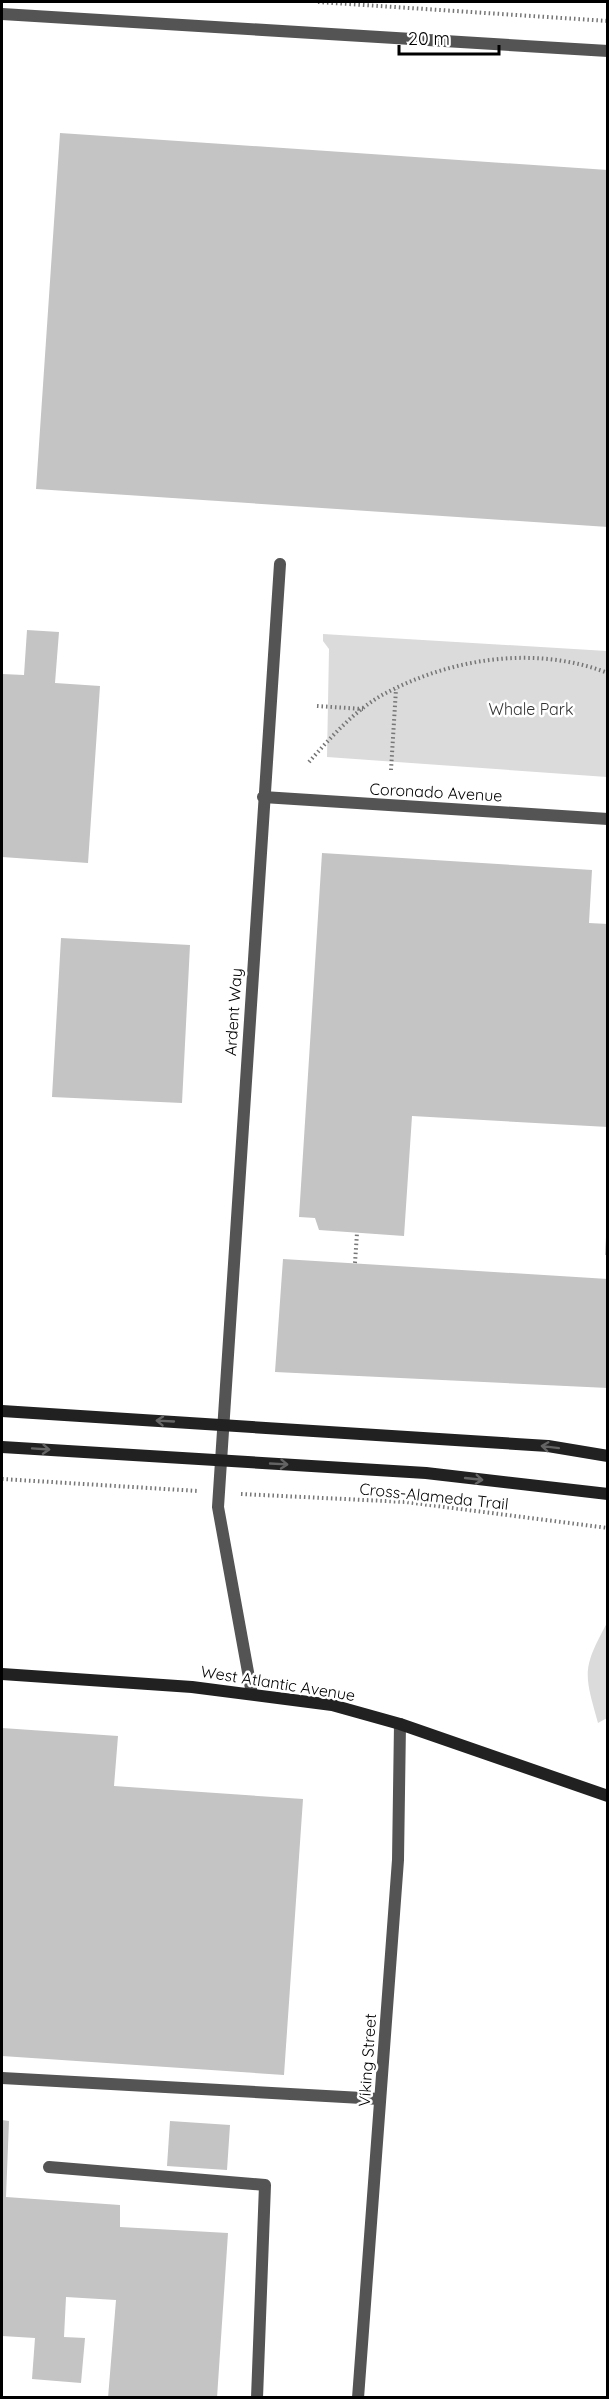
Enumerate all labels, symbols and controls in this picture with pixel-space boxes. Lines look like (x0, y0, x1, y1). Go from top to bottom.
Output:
scale bar (399, 18, 500, 56)
text: 20 m (408, 27, 450, 50)
park label: Whale Park (488, 699, 574, 719)
street label: Coronado Avenue (369, 779, 503, 805)
street label: Ardent Way (220, 967, 246, 1057)
one-way arrow (155, 1416, 175, 1427)
one-way arrow (540, 1441, 560, 1452)
one-way arrow (31, 1444, 51, 1455)
one-way arrow (269, 1459, 289, 1470)
one-way arrow (463, 1473, 483, 1484)
street label: Cross-Alameda Trail (358, 1478, 510, 1514)
street label: West Atlantic Avenue (199, 1661, 357, 1705)
street label: Viking Street (354, 2013, 380, 2107)

